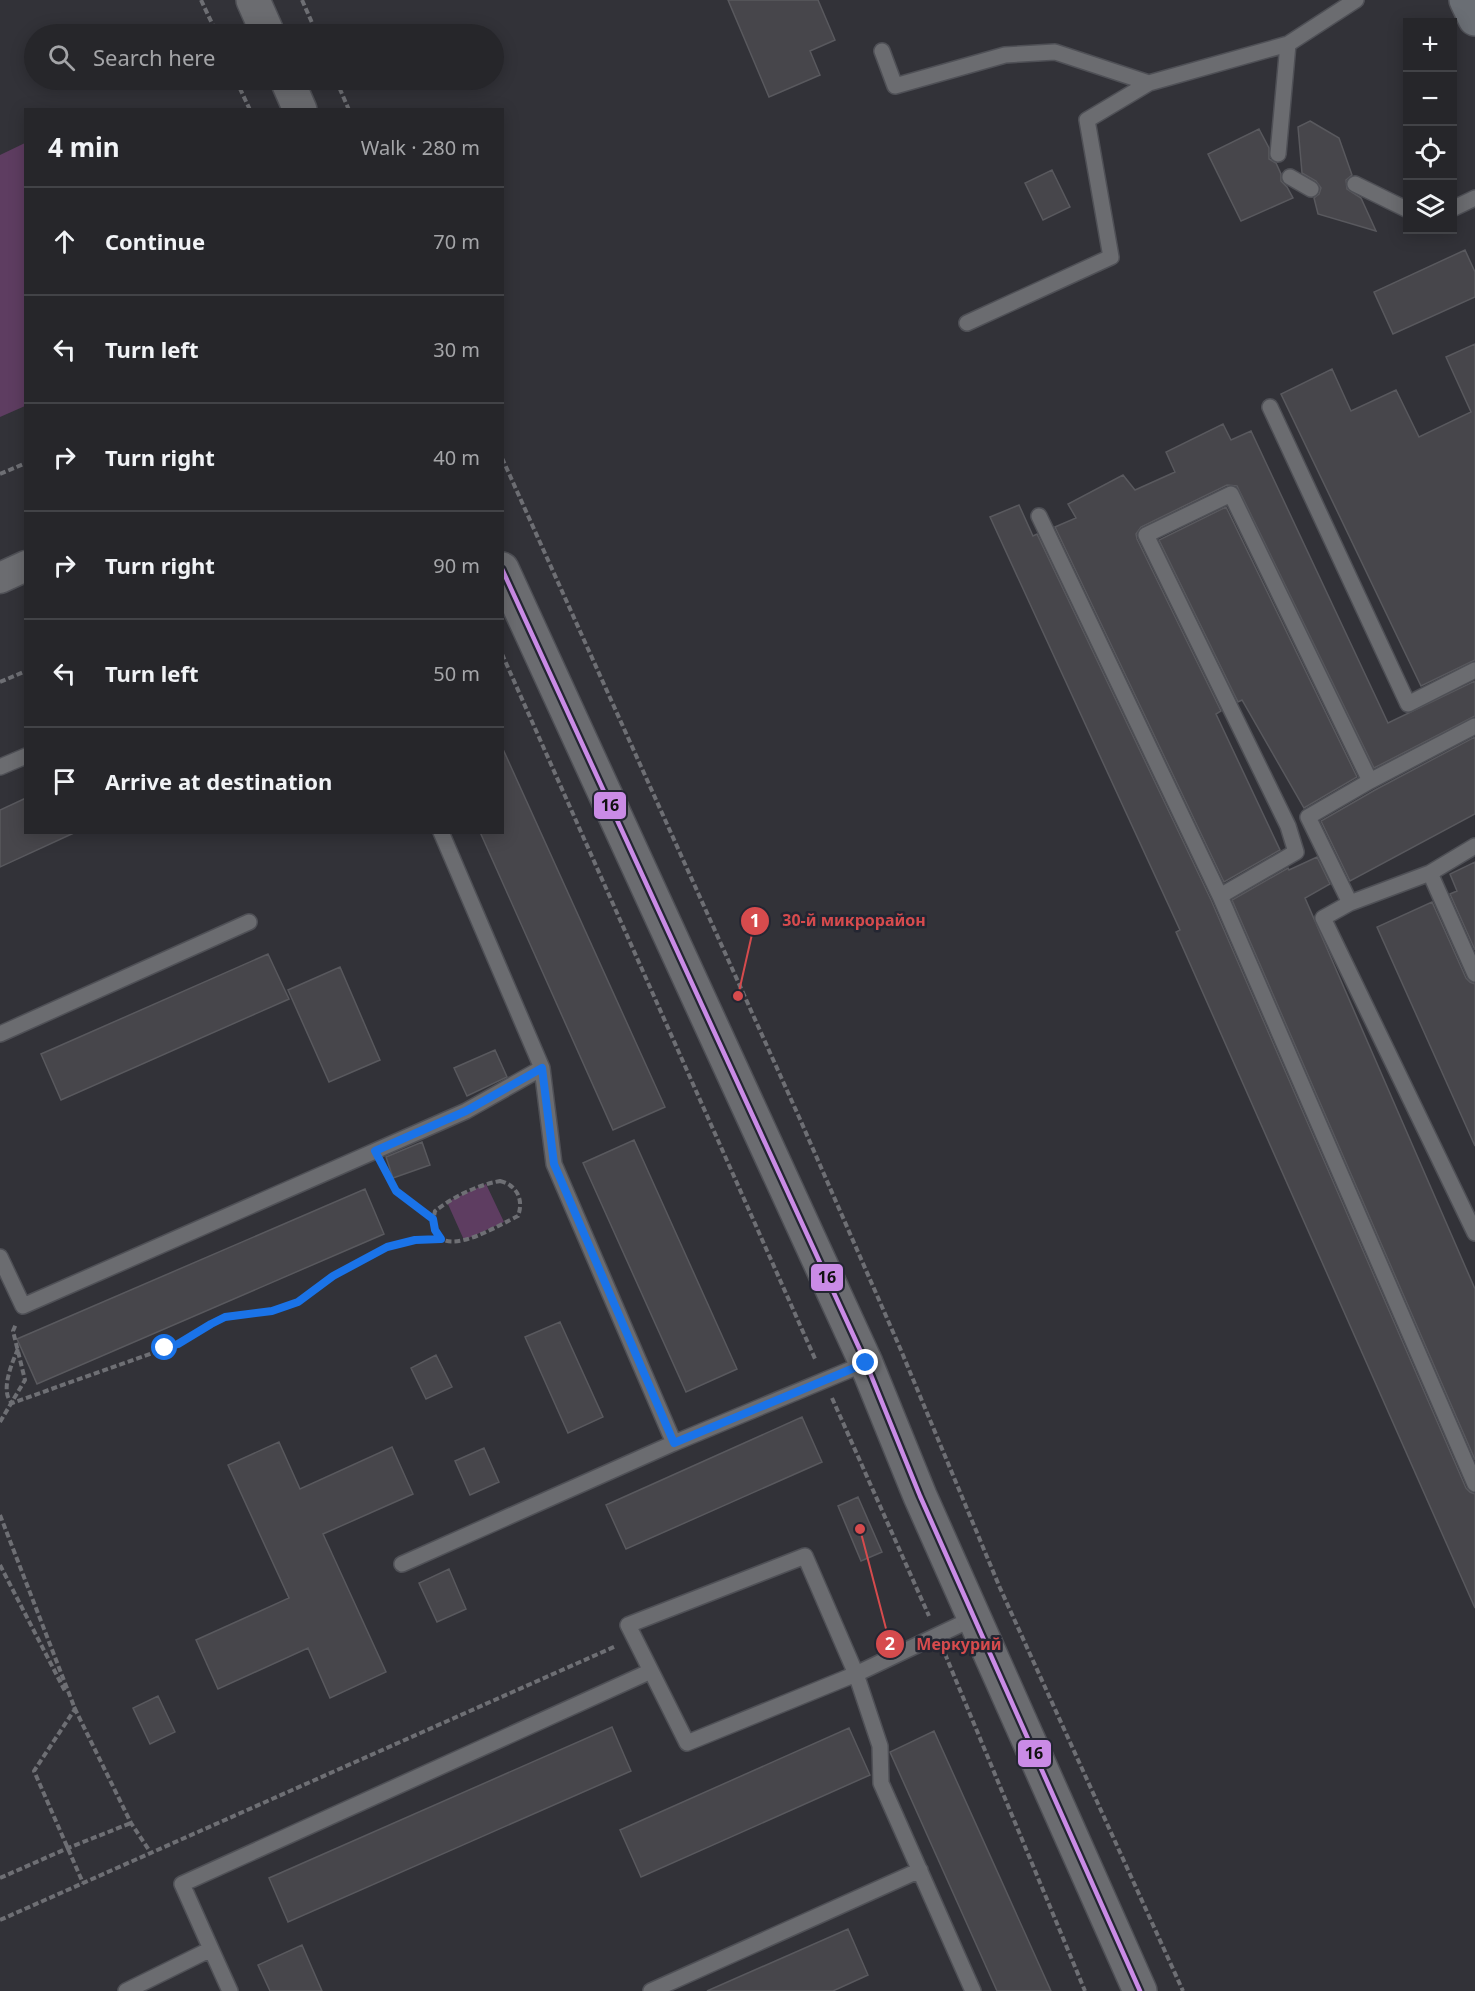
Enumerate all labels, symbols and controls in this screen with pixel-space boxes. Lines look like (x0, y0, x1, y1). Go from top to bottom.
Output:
map controls (1403, 18, 1457, 234)
button: + (1403, 18, 1457, 72)
search box (24, 24, 504, 90)
icon: search (45, 41, 78, 74)
text: Search here (93, 42, 215, 72)
button: − (1403, 72, 1457, 126)
button: locate (1403, 126, 1457, 180)
text: 4 min (48, 129, 120, 165)
text: Walk · 280 m (361, 134, 480, 161)
button: layers (1403, 180, 1457, 234)
icon: ahead (48, 225, 81, 258)
text: Continue (105, 226, 205, 256)
text: 70 m (433, 228, 480, 255)
icon: left (48, 333, 81, 366)
text: Turn left (105, 334, 199, 364)
text: 30 m (433, 336, 480, 363)
icon: right (48, 441, 81, 474)
text: Turn right (105, 442, 215, 472)
text: 40 m (433, 444, 480, 471)
icon: right (48, 549, 81, 582)
text: Turn right (105, 550, 215, 580)
text: 90 m (433, 552, 480, 579)
icon: left (48, 657, 81, 690)
text: Turn left (105, 658, 199, 688)
text: 50 m (433, 660, 480, 687)
icon: arrive (48, 765, 81, 798)
text: Arrive at destination (105, 766, 332, 796)
line badge: 16 (593, 791, 627, 820)
text: 16 (601, 794, 619, 816)
callout: 30-й микрорайон (740, 904, 937, 938)
text: 1 (750, 908, 760, 932)
text: 30-й микрорайон (782, 909, 926, 931)
line badge: 16 (810, 1263, 844, 1292)
text: 16 (818, 1266, 836, 1288)
route start (151, 1334, 177, 1360)
route end (852, 1349, 878, 1375)
callout: Меркурий (875, 1627, 1014, 1661)
text: 2 (885, 1631, 895, 1655)
text: Меркурий (916, 1633, 1002, 1655)
line badge: 16 (1017, 1739, 1052, 1768)
text: 16 (1025, 1742, 1043, 1764)

